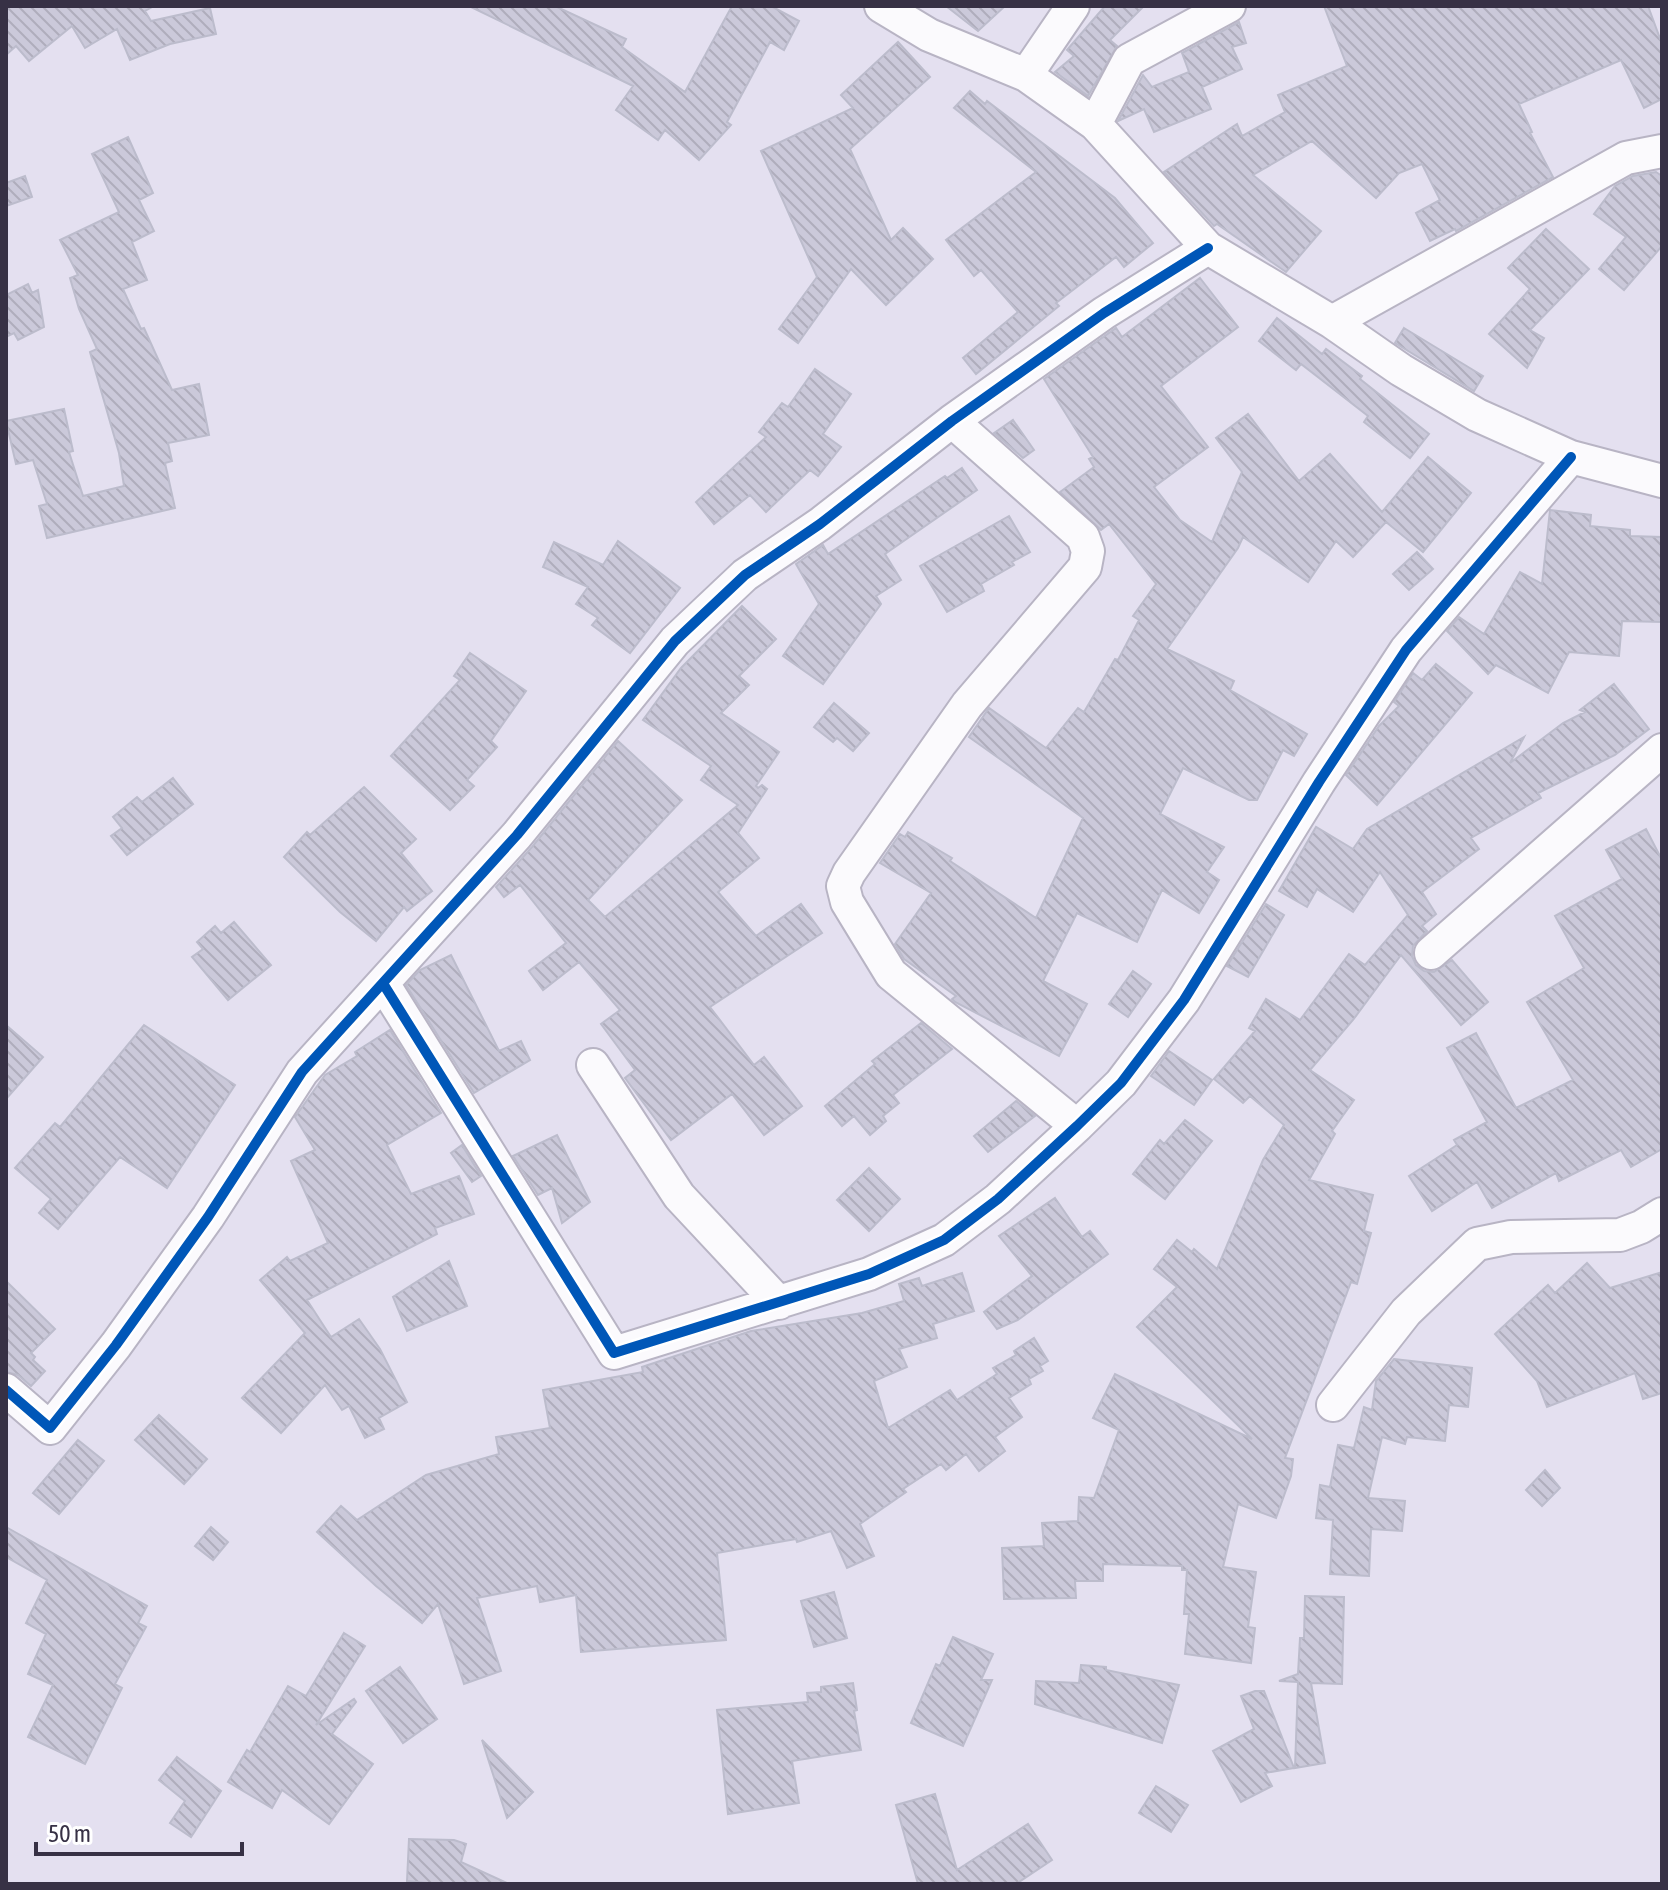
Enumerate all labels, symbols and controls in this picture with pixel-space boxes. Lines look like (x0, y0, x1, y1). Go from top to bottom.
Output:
scale bar (36, 1806, 242, 1856)
text: 50 m (48, 1820, 91, 1847)

